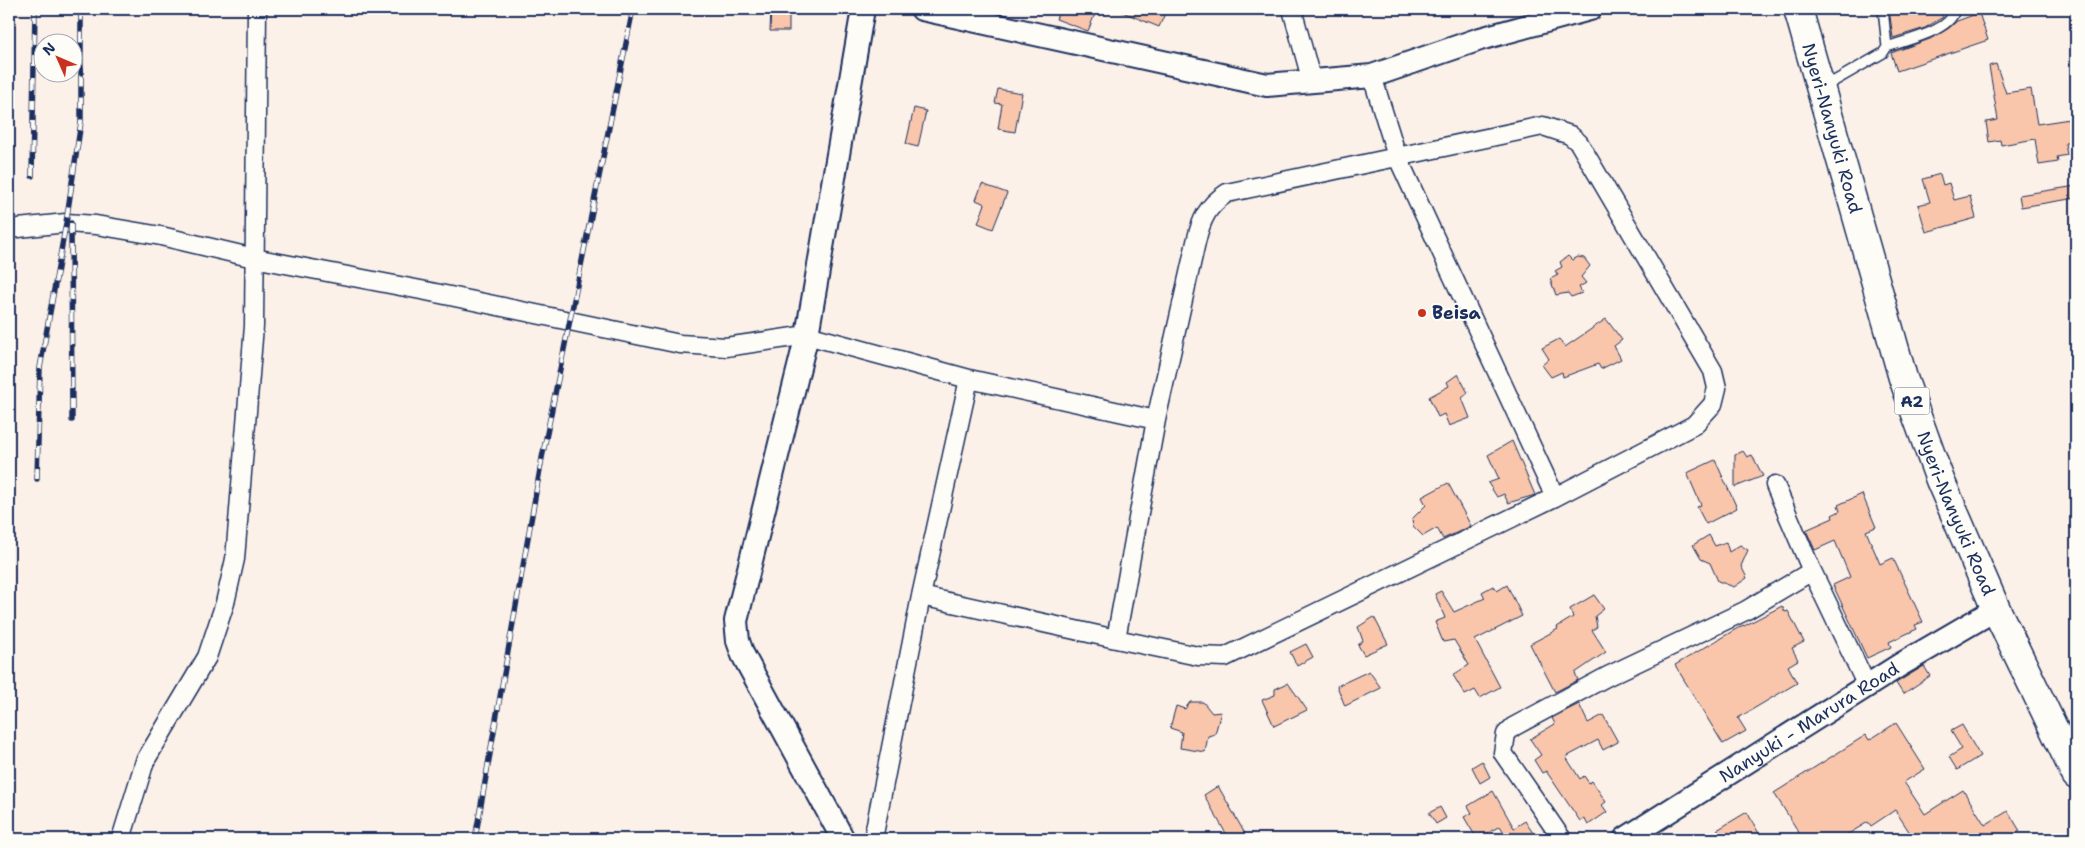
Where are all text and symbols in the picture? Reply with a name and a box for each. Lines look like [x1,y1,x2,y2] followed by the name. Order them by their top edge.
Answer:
[32,32,82,82] north arrow
[39,39,59,59] text: N
[1796,40,1868,216] street label: Nyeri-Nanyuki Road
[1432,301,1482,325] place label: Beisa
[1416,307,1428,319] marker: Beisa
[1894,388,1930,414] road number: A2
[1911,428,2001,599] street label: Nyeri-Nanyuki Road
[1715,657,1904,788] street label: Nanyuki - Marura Road

